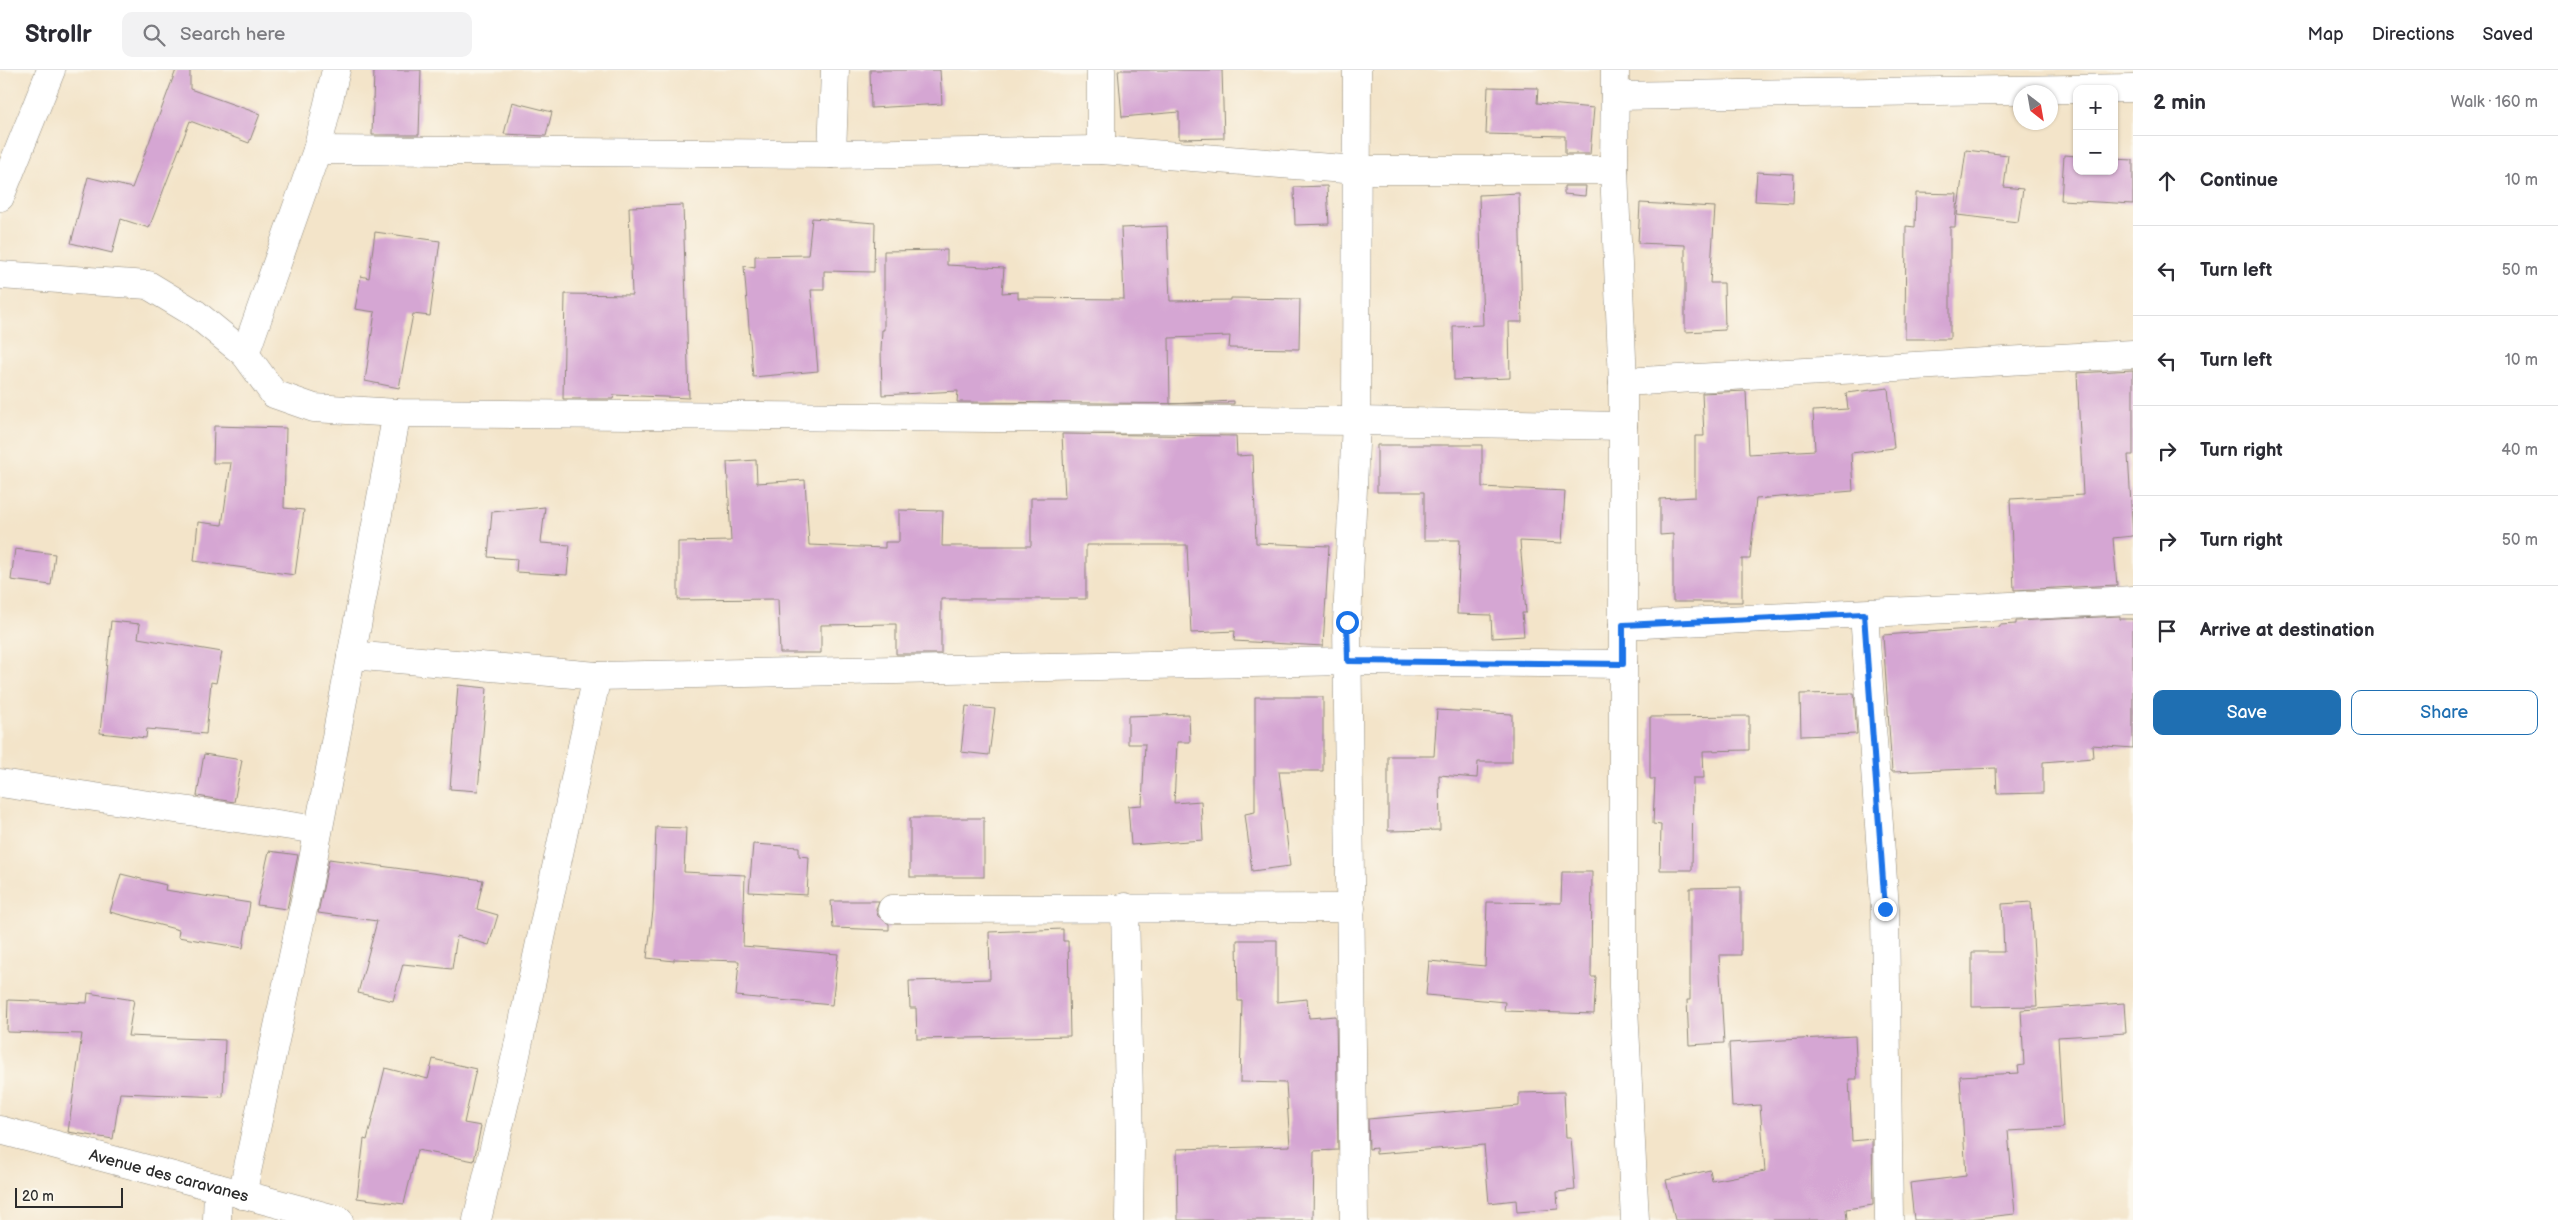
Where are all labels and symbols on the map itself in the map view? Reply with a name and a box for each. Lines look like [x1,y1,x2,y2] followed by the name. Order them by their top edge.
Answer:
[2013,85,2058,130] north arrow
[1336,611,1359,634] route start
[1874,898,1897,921] route end
[87,1146,251,1207] street label: Avenue des caravanes
[15,1185,122,1208] scale bar

